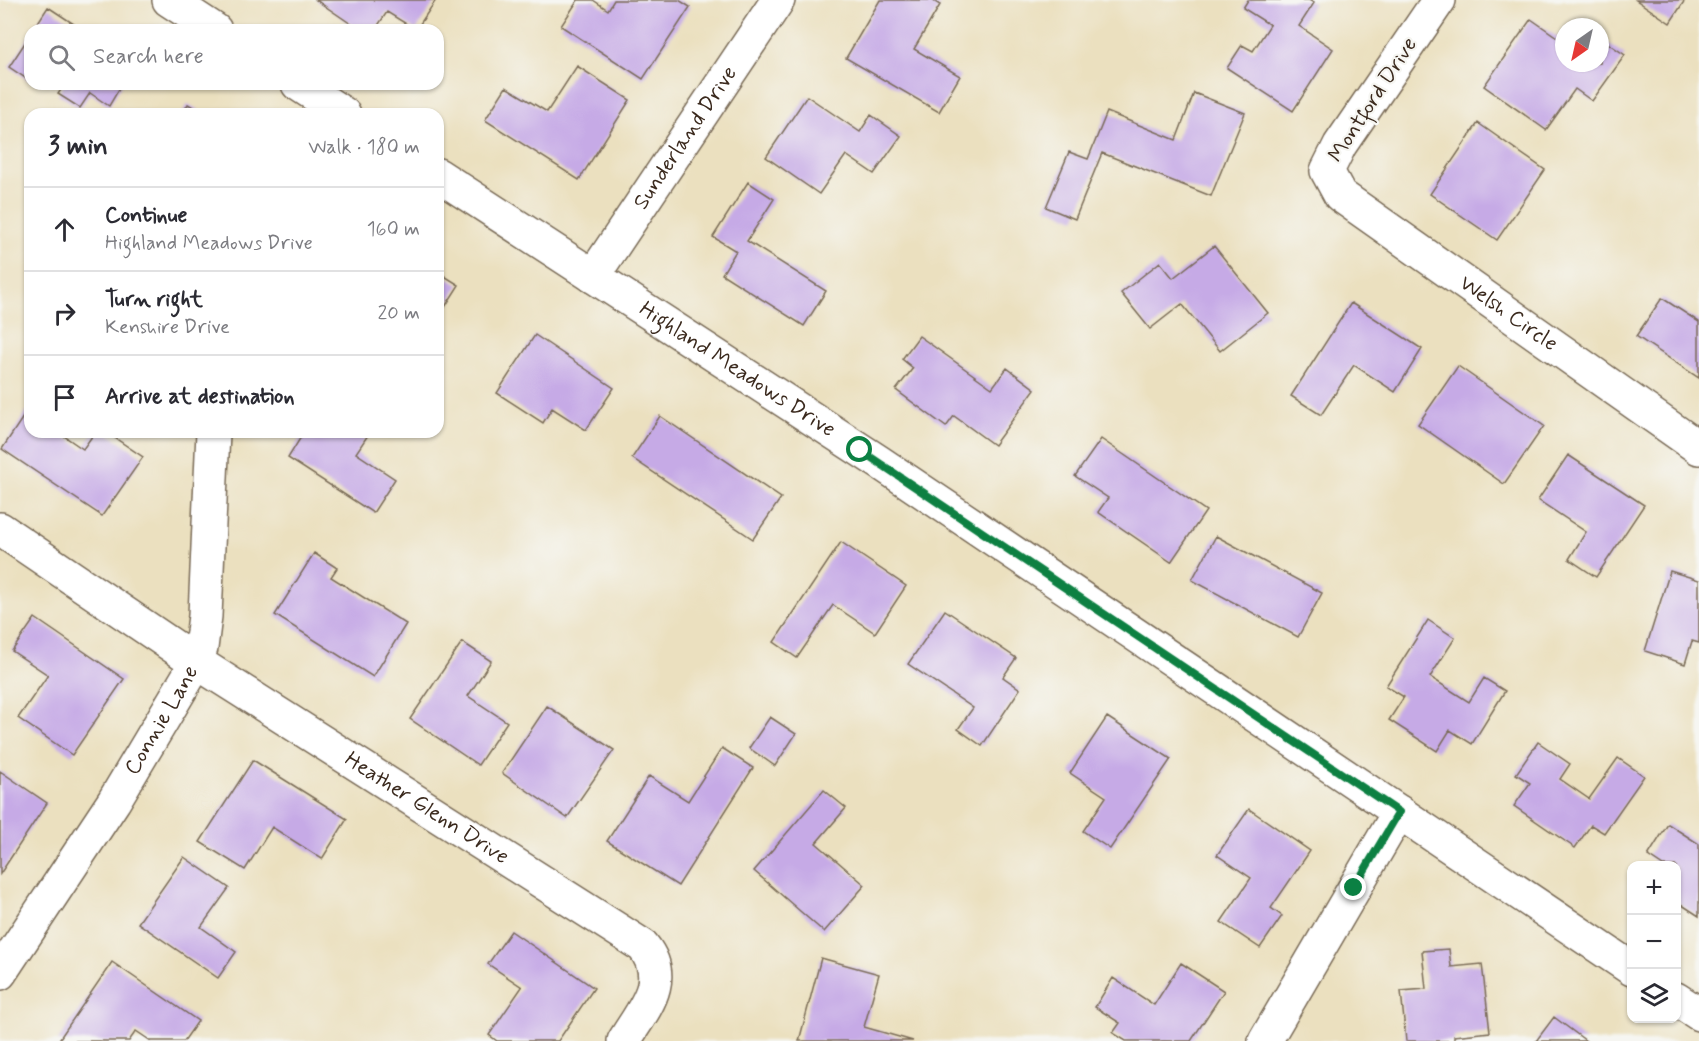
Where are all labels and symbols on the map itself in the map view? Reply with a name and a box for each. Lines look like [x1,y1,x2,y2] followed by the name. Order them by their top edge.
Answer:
[1555,18,1609,72] north arrow
[1322,32,1426,169] street label: Montford Drive
[627,61,744,215] street label: Sunderland Drive
[1454,269,1563,358] street label: Welsh Circle
[634,296,841,444] street label: Highland Meadows Drive
[846,436,872,462] route start
[119,662,205,780] street label: Connie Lane
[339,746,514,871] street label: Heather Glenn Drive
[1340,874,1366,900] route end

